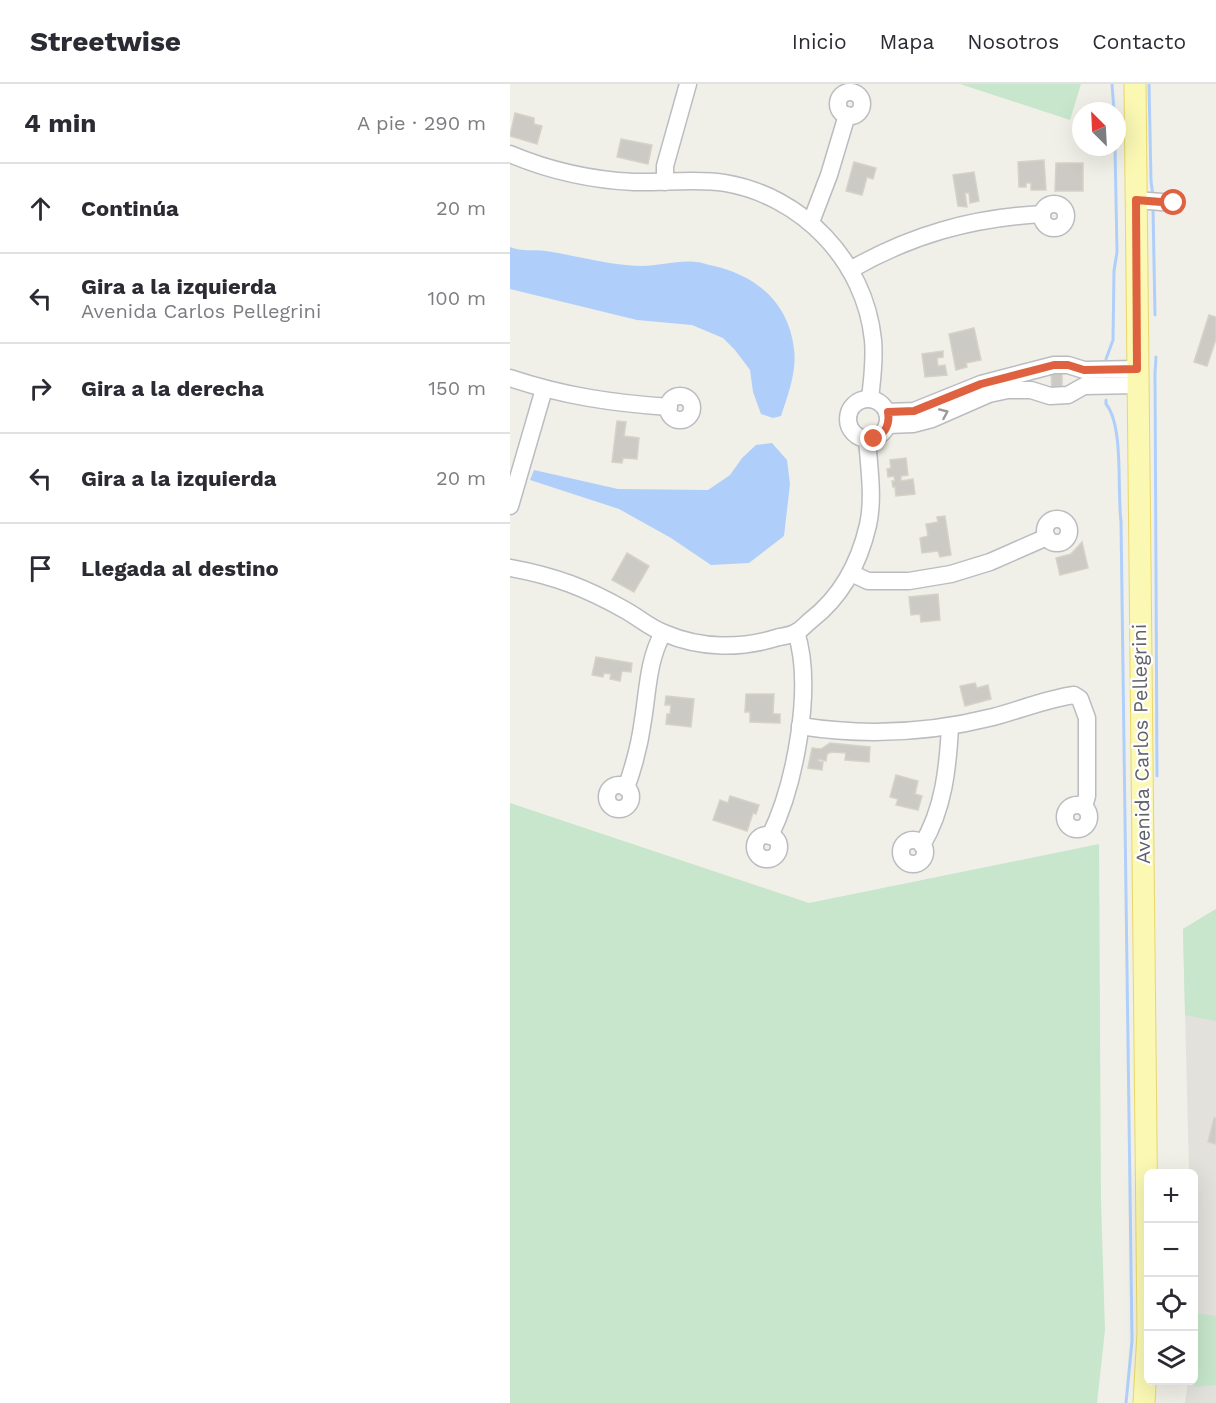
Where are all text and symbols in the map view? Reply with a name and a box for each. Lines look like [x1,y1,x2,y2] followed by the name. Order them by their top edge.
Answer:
[30,25,181,58] text: Streetwise
[792,29,847,54] text: Inicio
[880,29,934,54] text: Mapa
[967,29,1059,54] text: Nosotros
[1092,29,1186,54] text: Contacto
[1072,102,1126,156] north arrow
[24,108,96,138] text: 4 min
[357,111,486,135] text: A pie · 290 m
[1160,189,1186,215] route start
[24,192,57,225] icon: ahead
[81,196,179,221] text: Continúa
[436,196,486,220] text: 20 m
[81,274,277,299] text: Gira a la izquierda
[24,282,57,315] icon: left
[427,286,486,310] text: 100 m
[81,299,321,323] text: Avenida Carlos Pellegrini
[24,372,57,405] icon: right
[81,376,264,401] text: Gira a la derecha
[428,376,486,400] text: 150 m
[938,409,949,421] one-way arrow
[860,425,886,451] route end
[24,462,57,495] icon: left
[81,466,277,491] text: Gira a la izquierda
[436,466,486,490] text: 20 m
[24,552,57,585] icon: arrive
[81,556,279,581] text: Llegada al destino
[1127,624,1155,864] street label: Avenida Carlos Pellegrini
[1144,1169,1198,1385] map controls
[1144,1169,1198,1223] button: +
[1144,1223,1198,1277] button: −
[1144,1277,1198,1331] button: locate
[1144,1331,1198,1385] button: layers

